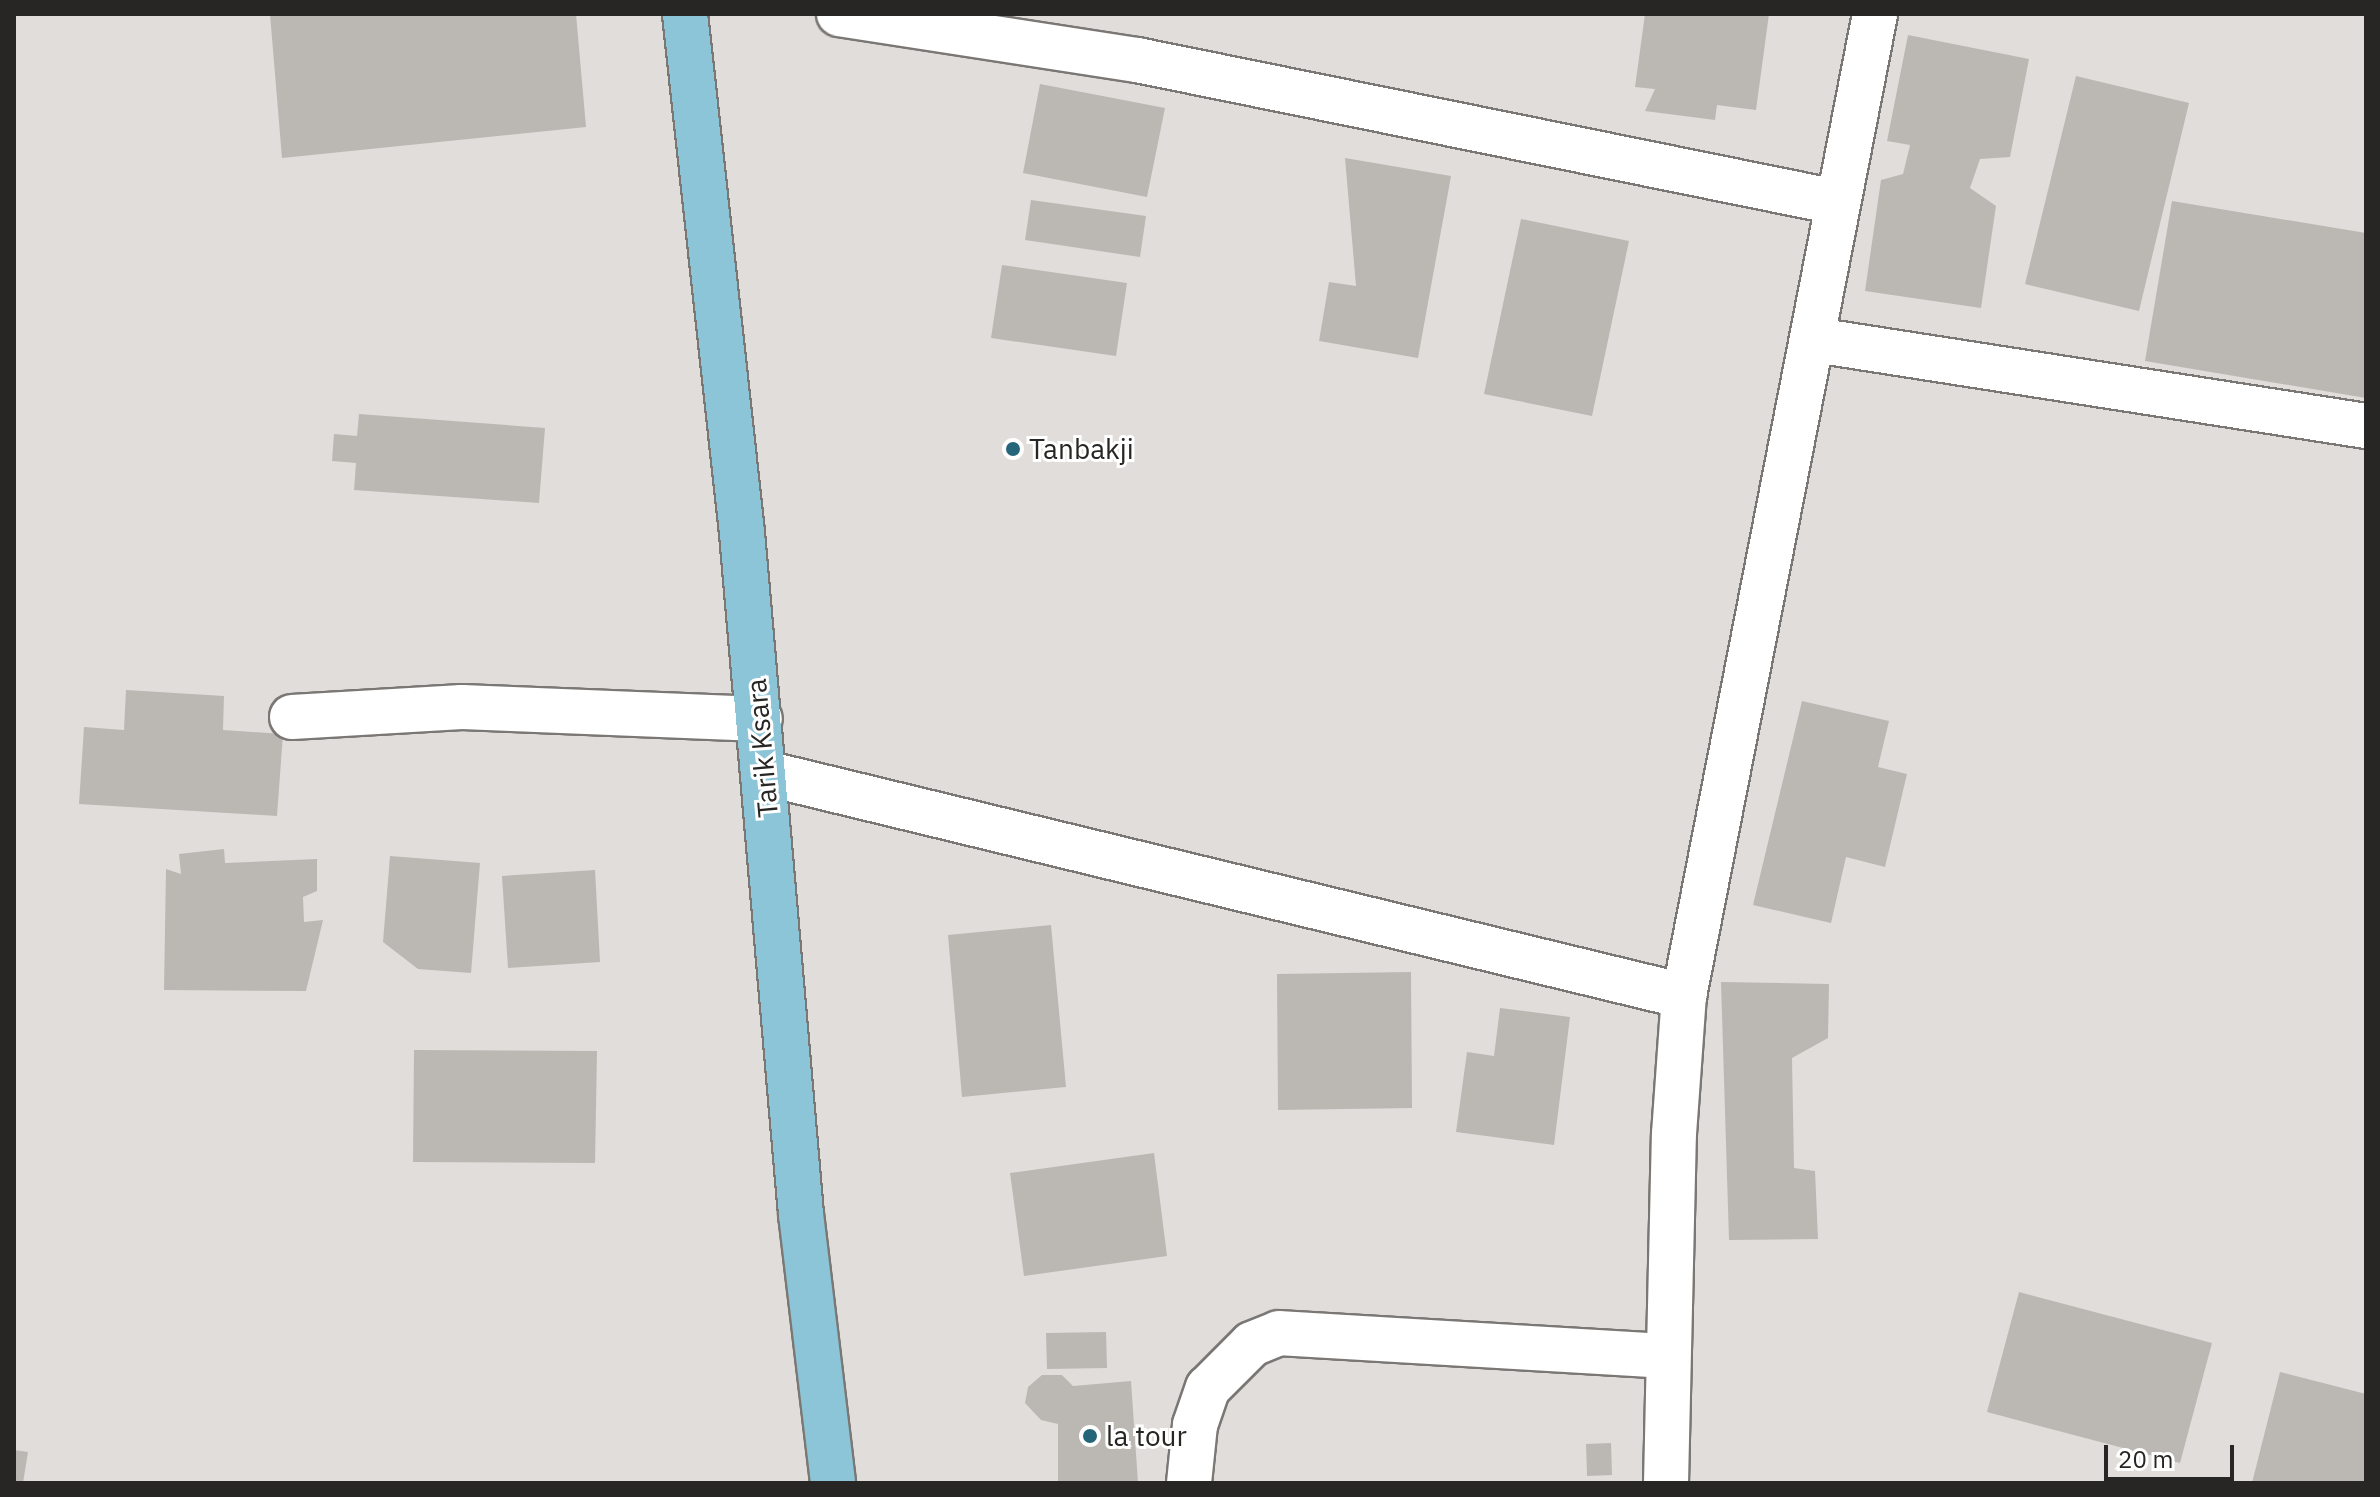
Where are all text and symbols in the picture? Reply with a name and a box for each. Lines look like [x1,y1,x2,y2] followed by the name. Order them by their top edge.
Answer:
[1029,432,1134,466] place label: Tanbakji
[1004,440,1022,458] marker: Tanbakji
[739,677,785,819] street label: Tarik Ksara
[1106,1419,1187,1453] place label: la tour
[1081,1427,1099,1445] marker: la tour
[2108,1429,2238,1479] scale bar
[2118,1443,2173,1475] text: 20 m

